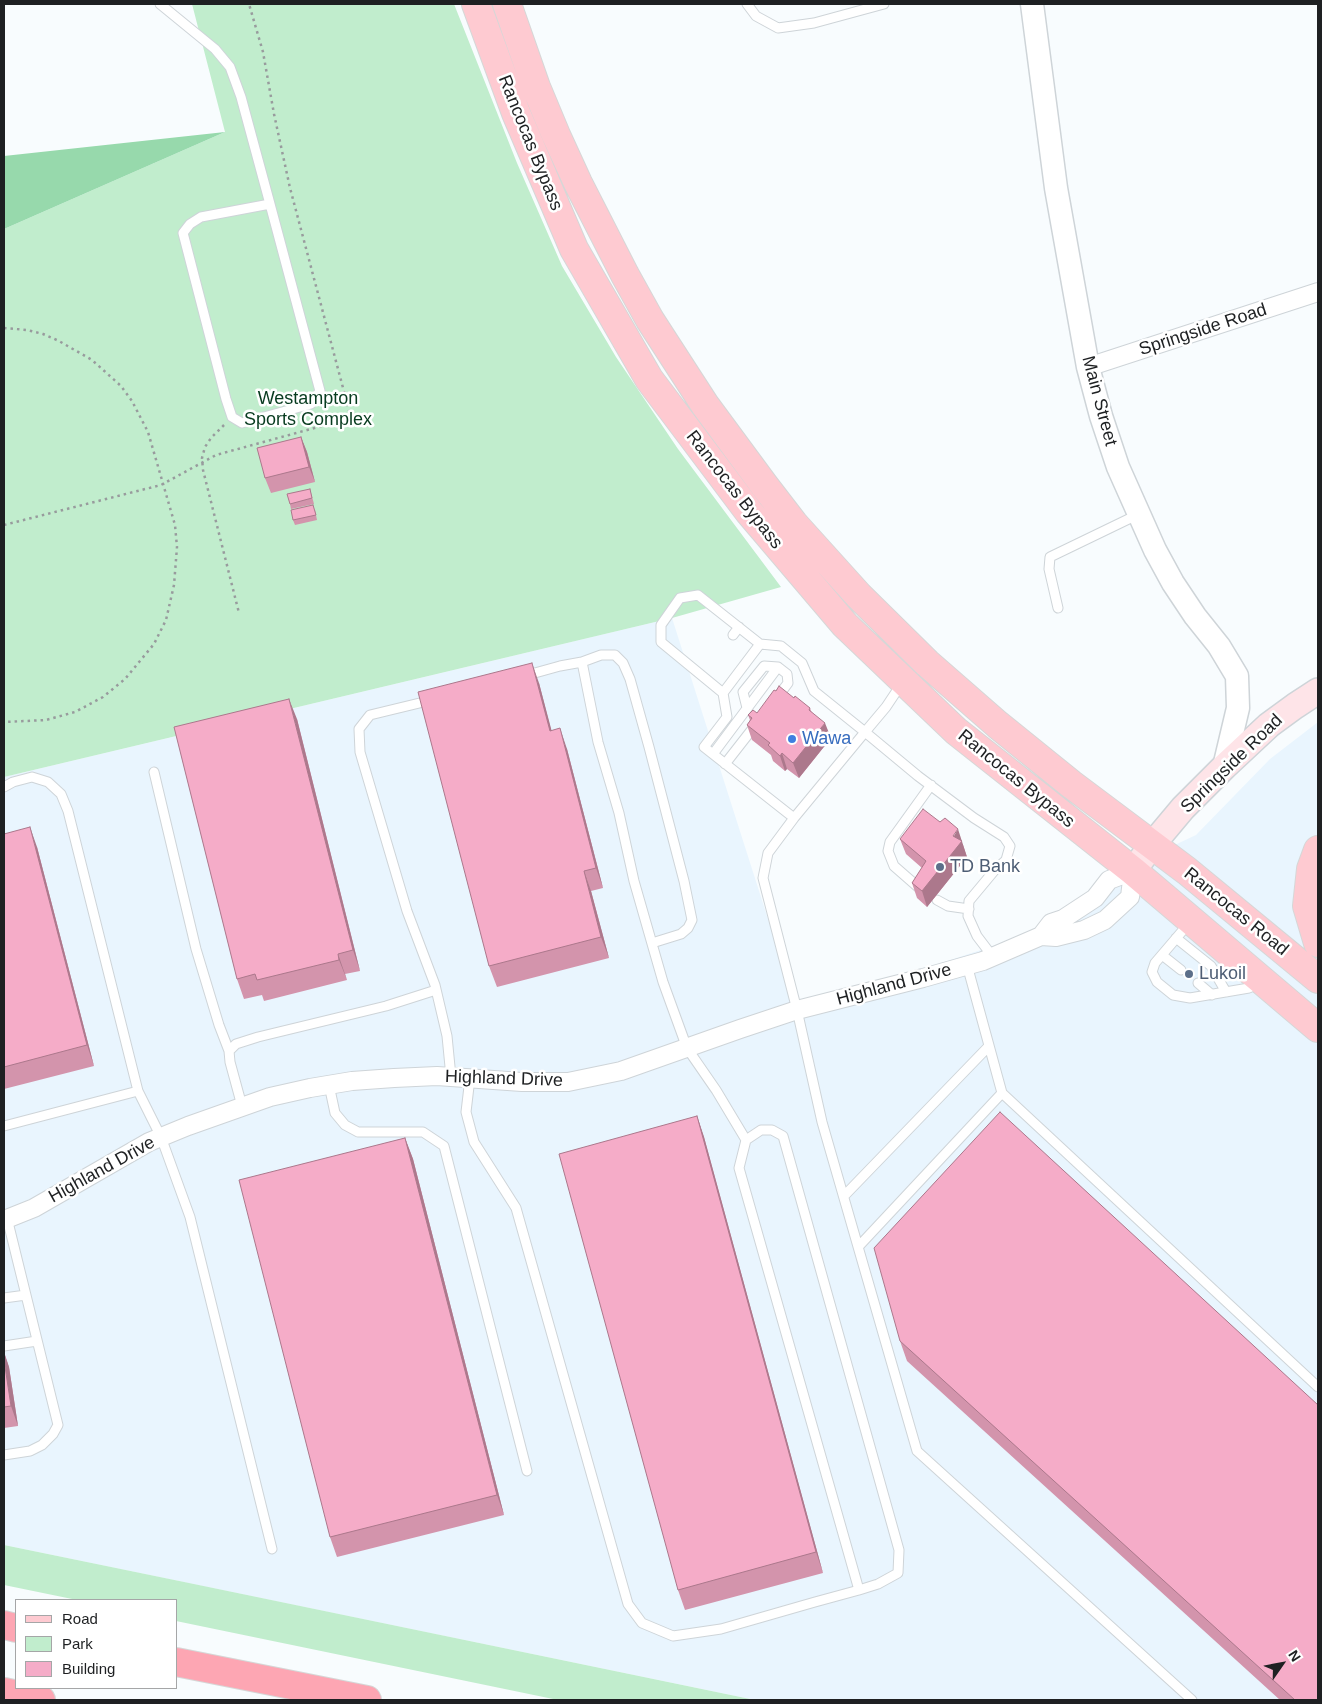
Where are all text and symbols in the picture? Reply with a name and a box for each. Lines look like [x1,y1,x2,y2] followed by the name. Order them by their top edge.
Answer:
[493,72,567,214] street label: Rancocas Bypass
[1136,299,1270,361] street label: Springside Road
[1077,354,1121,448] street label: Main Street
[244,388,372,430] park label: Westampton Sports Complex
[681,427,787,553] street label: Rancocas Bypass
[1177,710,1287,818] street label: Springside Road
[953,725,1079,833] street label: Rancocas Bypass
[802,728,851,750] place label: Wawa
[786,733,798,745] marker: Wawa
[950,856,1020,878] place label: TD Bank
[934,861,946,873] marker: TD Bank
[1179,863,1293,961] street label: Rancocas Road
[834,959,954,1011] street label: Highland Drive
[1199,963,1246,985] place label: Lukoil
[1183,968,1195,980] marker: Lukoil
[445,1066,563,1092] street label: Highland Drive
[45,1132,159,1208] street label: Highland Drive
[15,1599,178,1689] legend
[62,1610,98,1627] text: Road
[62,1635,93,1652] text: Park
[1257,1639,1307,1689] north arrow
[1285,1647,1304,1664] text: N
[62,1660,115,1677] text: Building

